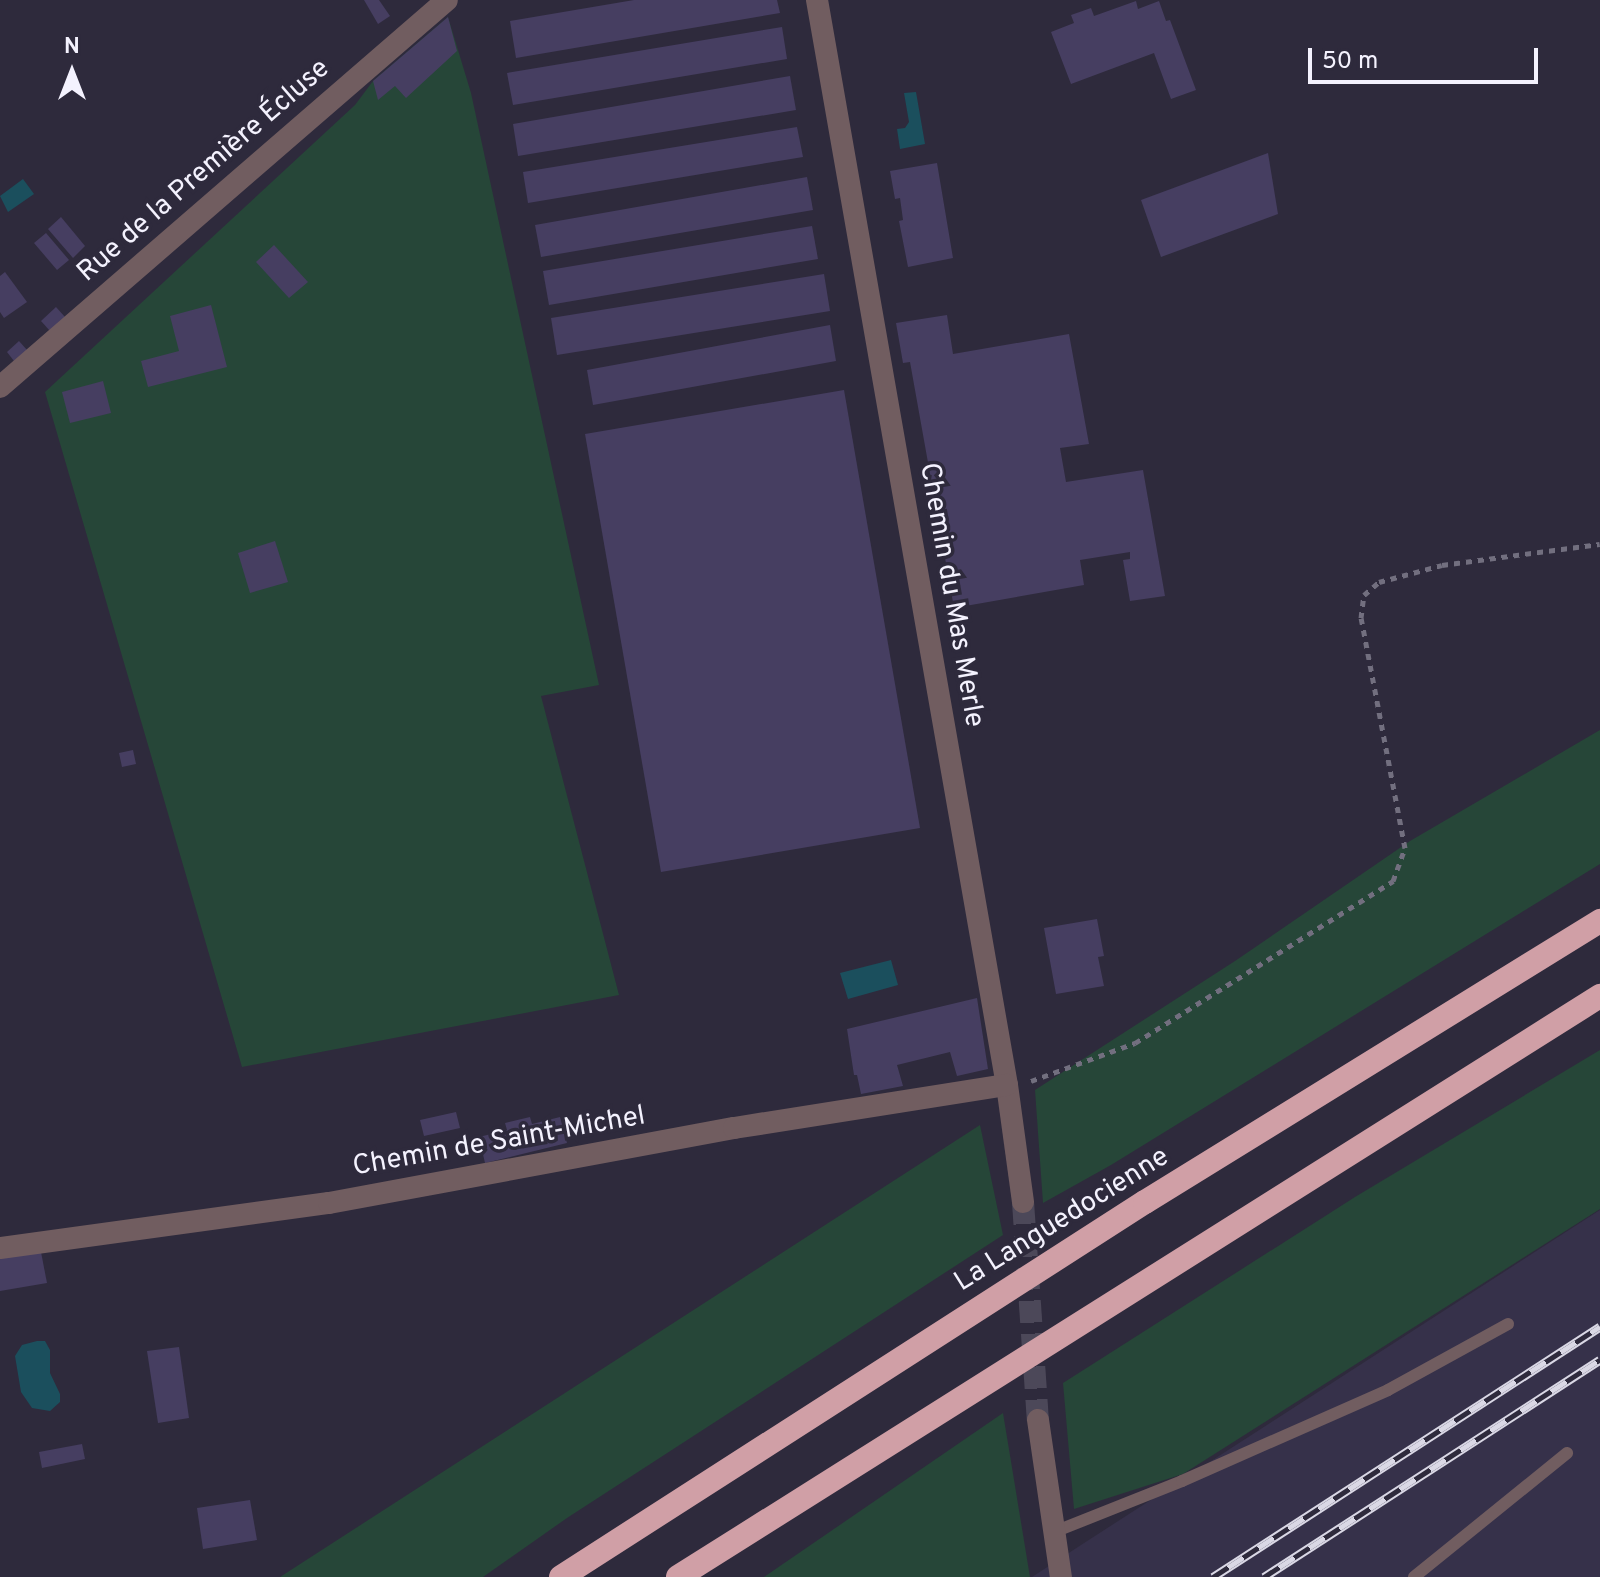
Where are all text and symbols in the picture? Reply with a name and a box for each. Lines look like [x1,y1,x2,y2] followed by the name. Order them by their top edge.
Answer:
[32,32,112,112] north arrow
[1312,32,1542,82] scale bar
[64,34,80,61] text: N
[1322,47,1378,77] text: 50 m
[71,52,337,290] street label: Rue de la Première Écluse
[911,460,991,730] street label: Chemin du Mas Merle
[350,1100,648,1184] street label: Chemin de Saint-Michel
[949,1140,1175,1300] street label: La Languedocienne

